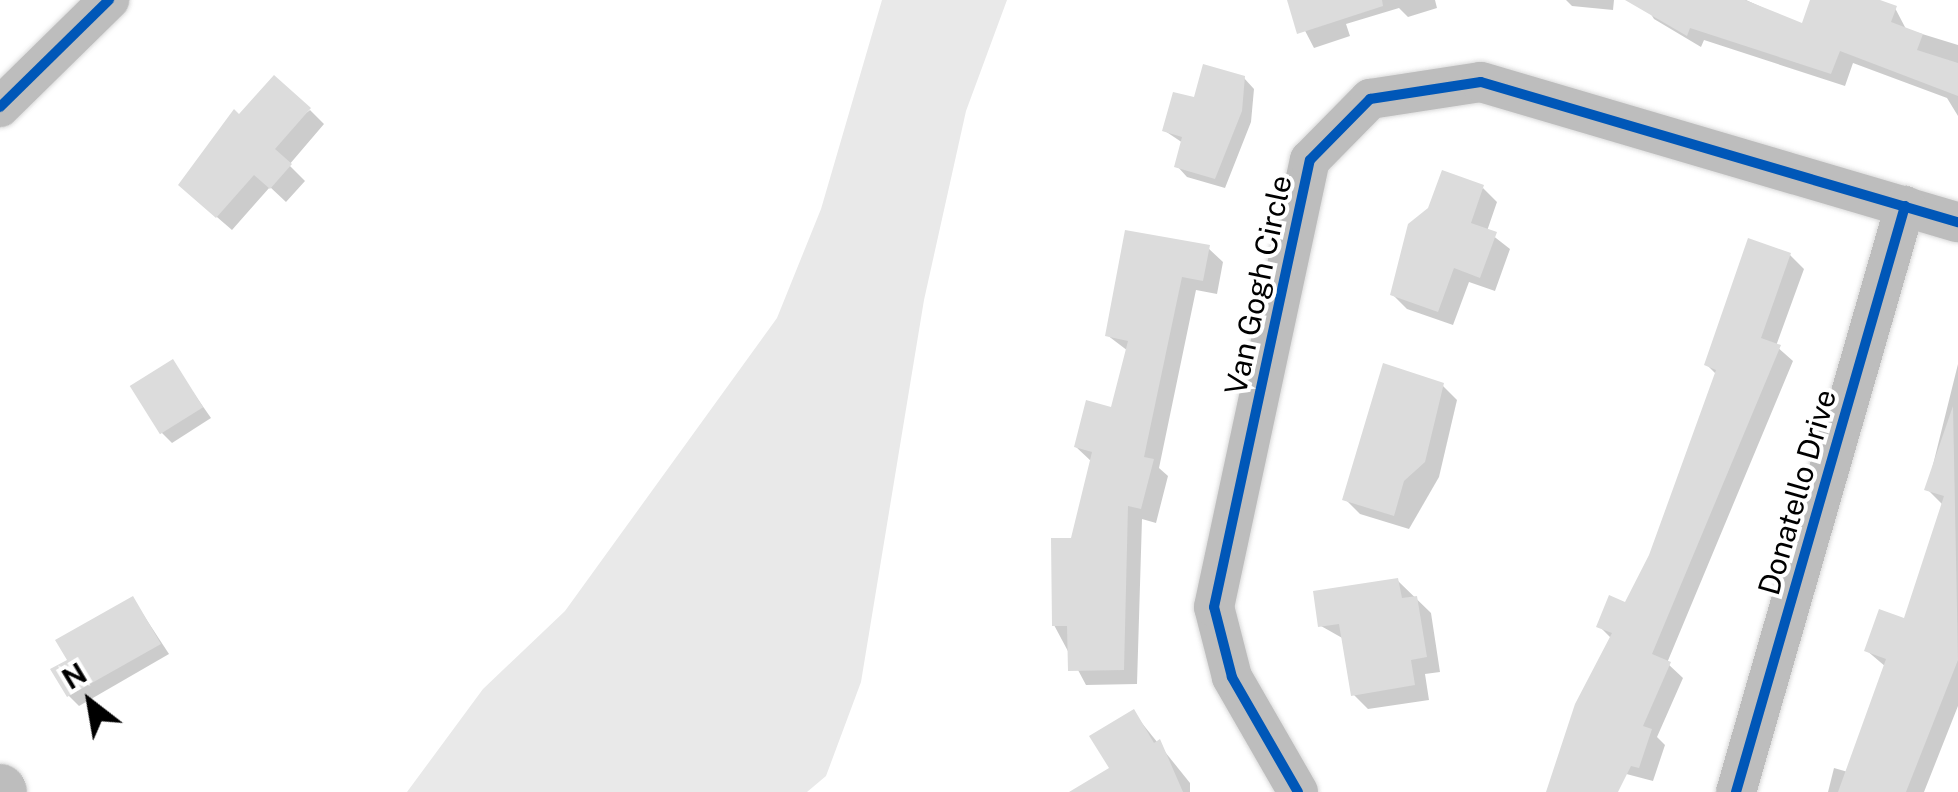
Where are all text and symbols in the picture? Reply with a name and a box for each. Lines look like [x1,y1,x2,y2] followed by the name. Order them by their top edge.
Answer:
[1217,172,1299,398] street label: Van Gogh Circle
[1750,385,1844,599] street label: Donatello Drive
[40,652,140,752] north arrow
[56,656,92,696] text: N

